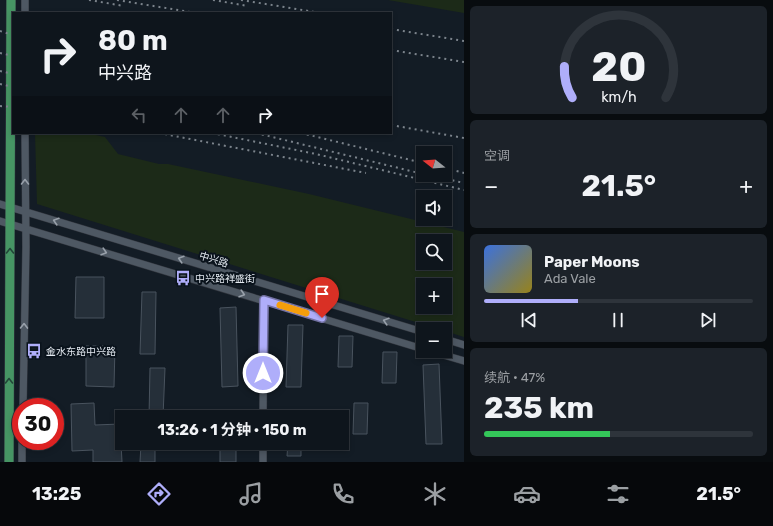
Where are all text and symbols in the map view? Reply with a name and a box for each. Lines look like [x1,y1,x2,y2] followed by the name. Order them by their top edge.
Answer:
[98,24,168,57] text: 80 m
[32,28,84,80] icon: right
[591,42,646,91] text: 20
[98,62,152,84] text: 中兴路
[601,89,636,106] text: km/h
[128,104,150,126] icon: left
[170,104,192,126] icon: ahead
[212,104,234,126] icon: ahead
[254,104,276,126] icon: right
[416,146,452,182] north arrow
[416,146,452,358] map controls
[484,148,510,163] text: 空调
[581,168,656,204] text: 21.5°
[484,173,498,200] text: −
[739,173,753,200] text: +
[21,179,29,185] one-way arrow
[416,190,452,226] button: sound
[53,217,60,226] one-way arrow
[416,234,452,270] button: search
[101,247,108,256] one-way arrow
[6,248,14,254] one-way arrow
[198,250,230,270] street label: 中兴路
[544,253,640,271] text: Paper Moons
[178,255,185,264] one-way arrow
[174,269,192,287] bus stop icon: 中兴路祥盛街
[544,271,596,286] text: Ada Vale
[195,273,255,285] place label: 中兴路祥盛街
[305,277,339,318] pin
[416,278,452,314] button: +
[311,283,333,305] icon: arrive
[239,289,246,298] one-way arrow
[518,309,540,331] icon: previous
[607,309,629,331] icon: pause
[697,309,719,331] icon: next
[382,317,389,326] one-way arrow
[416,322,452,358] button: −
[20,323,28,329] one-way arrow
[25,342,43,360] bus stop icon: 金水东路中兴路
[46,346,116,358] place label: 金水东路中兴路
[242,352,284,394] position arrow
[484,370,545,385] text: 续航 · 47%
[5,378,13,384] one-way arrow
[484,390,594,426] text: 235 km
[12,398,64,450] speed limit sign: 30
[158,421,306,439] text: 13:26 · 1 分钟 · 150 m
[145,480,173,508] icon: directions
[237,480,265,508] icon: music
[329,480,357,508] icon: phone
[421,480,449,508] icon: climate
[513,480,541,508] icon: car
[604,480,632,508] icon: filters
[32,483,81,505] text: 13:25
[696,483,741,505] text: 21.5°

